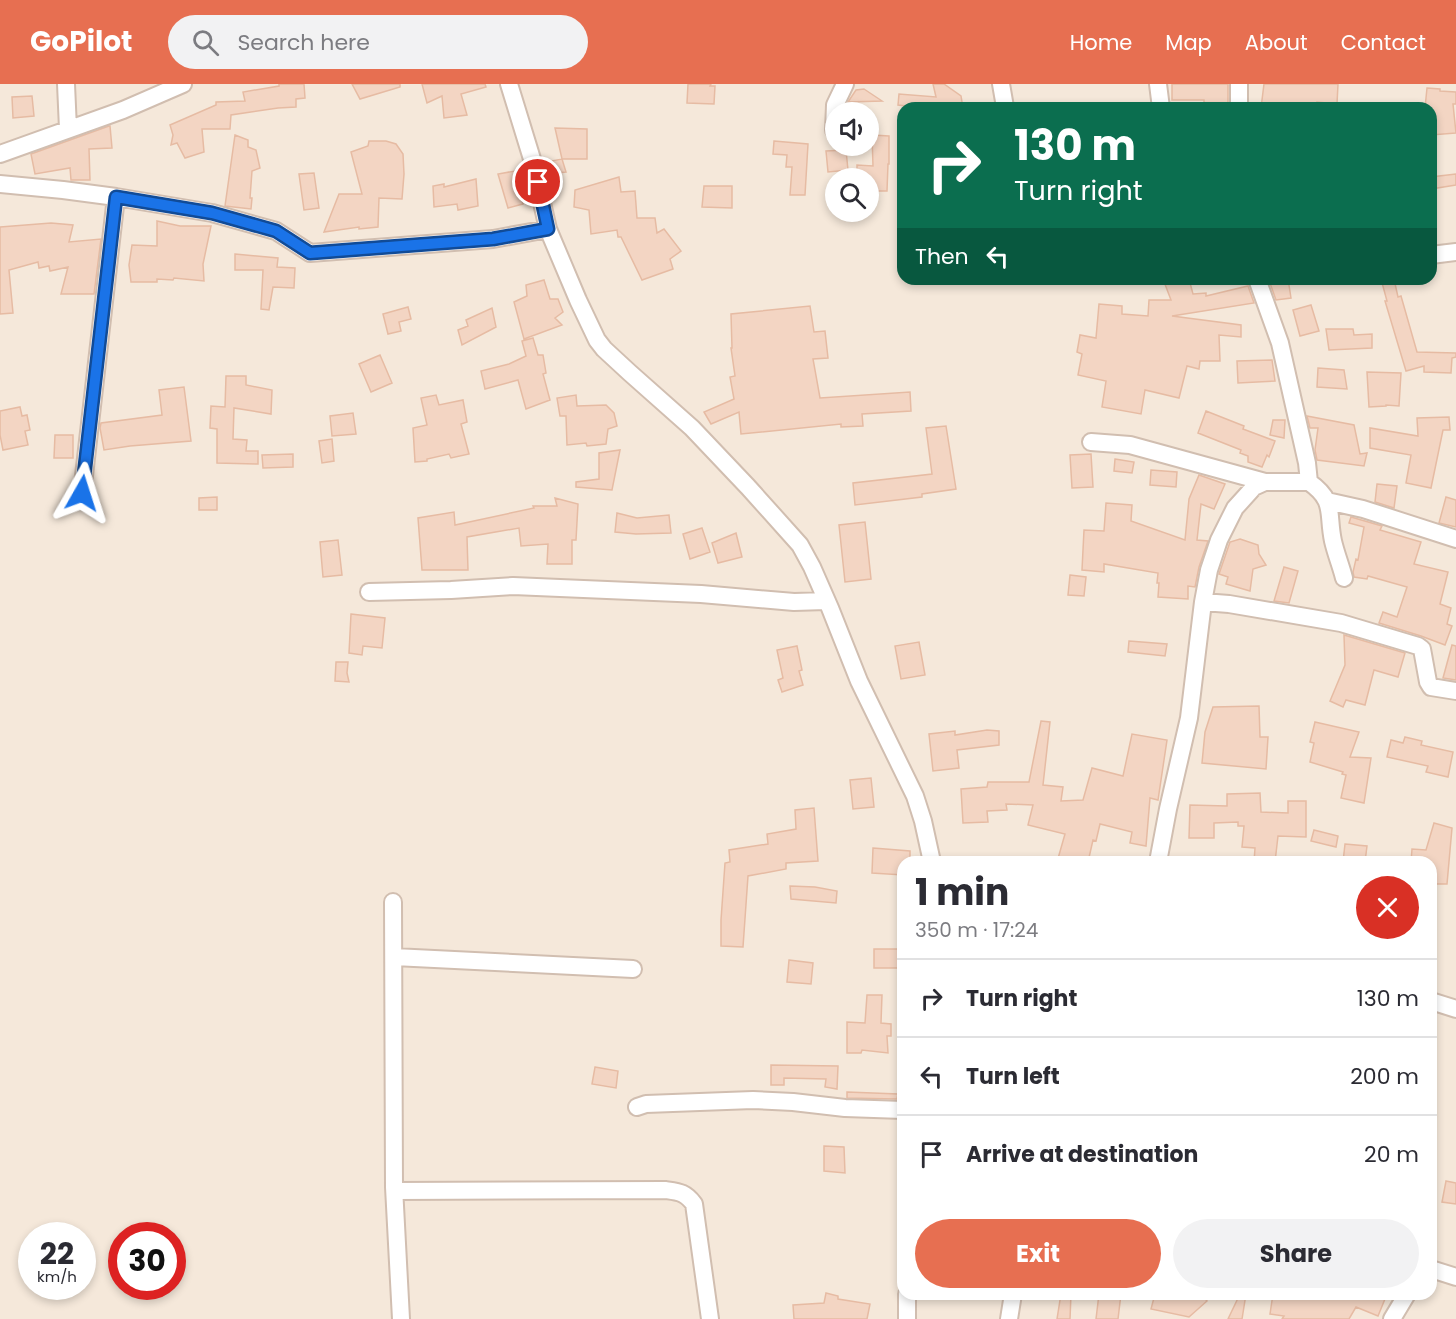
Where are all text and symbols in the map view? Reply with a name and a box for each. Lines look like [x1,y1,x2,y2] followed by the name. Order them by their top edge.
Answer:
[168,15,588,69] search box
[30,22,132,61] text: GoPilot
[189,26,222,59] icon: search
[237,27,370,58] text: Search here
[1070,28,1132,57] text: Home
[1165,28,1212,57] text: Map
[1245,28,1308,57] text: About
[1341,28,1426,57] text: Contact
[825,102,879,222] map controls
[825,102,879,156] button: sound
[1014,116,1136,175] text: 130 m
[915,126,993,204] icon: right
[512,156,563,207] pin
[521,165,554,198] icon: arrive
[825,168,879,222] button: search
[1014,172,1143,209] text: Turn right
[981,240,1014,273] icon: left
[915,241,969,272] text: Then
[50,461,114,525] position arrow
[915,867,1009,918] text: 1 min
[1356,876,1419,939] button: close
[915,916,1038,944] text: 350 m · 17:24
[915,982,948,1015] icon: right
[966,983,1077,1014] text: Turn right
[1357,983,1419,1014] text: 130 m
[915,1060,948,1093] icon: left
[966,1061,1060,1092] text: Turn left
[1350,1061,1419,1092] text: 200 m
[915,1138,948,1171] icon: arrive
[966,1139,1198,1170] text: Arrive at destination
[1364,1139,1419,1170] text: 20 m
[915,1219,1161,1288] button: Exit
[1173,1219,1419,1288] button: Share
[108,1222,186,1300] speed limit sign: 30
[40,1232,74,1275] text: 22
[37,1266,77,1287] text: km/h

